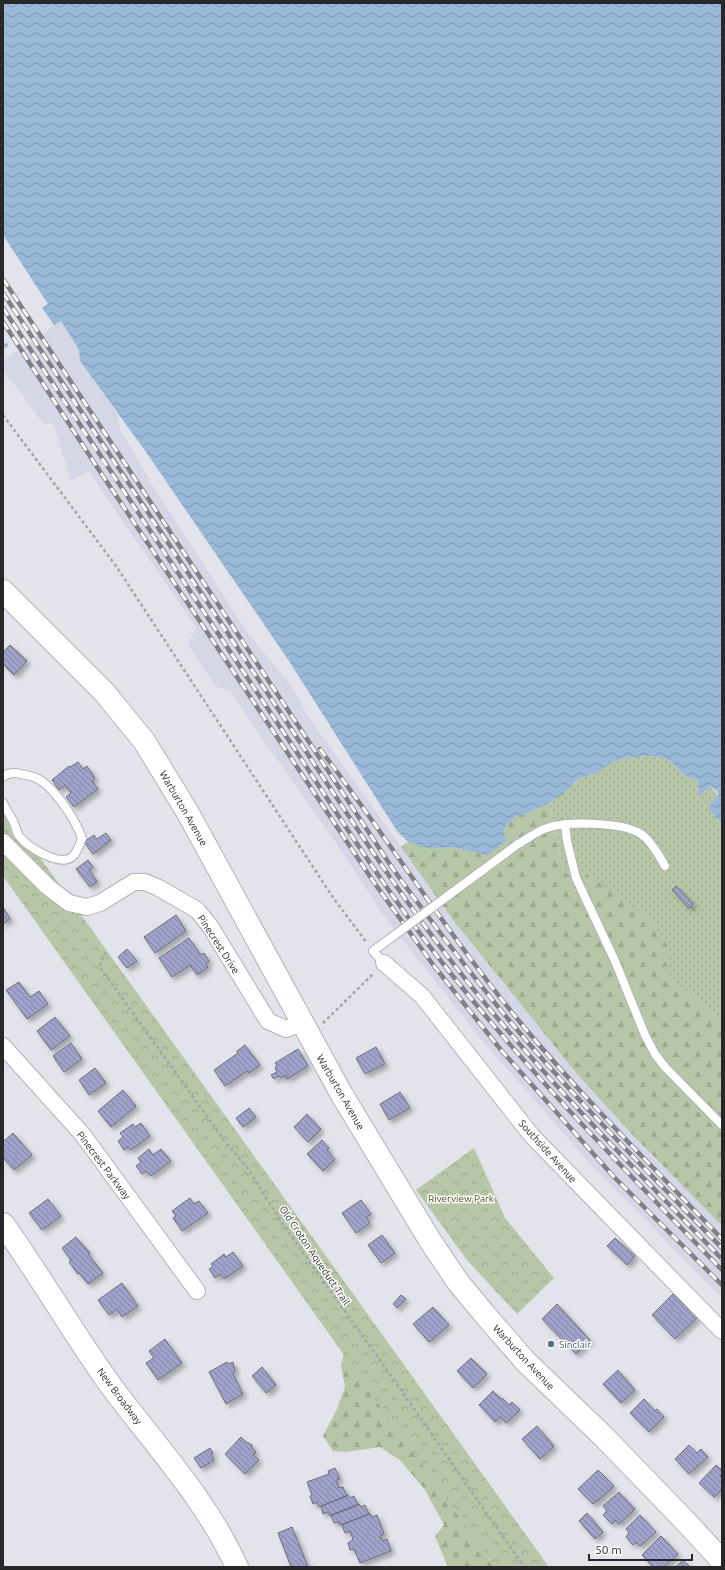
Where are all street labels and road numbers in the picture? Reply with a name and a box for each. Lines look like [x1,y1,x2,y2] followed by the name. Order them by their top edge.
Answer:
[158,769,210,848] street label: Warburton Avenue
[196,913,242,976] street label: Pinecrest Drive
[315,1053,367,1132] street label: Warburton Avenue
[517,1118,579,1185] street label: Southside Avenue
[75,1129,133,1201] street label: Pinecrest Parkway
[277,1204,352,1307] street label: Old Croton Aqueduct Trail
[491,1323,557,1392] street label: Warburton Avenue
[95,1366,144,1427] street label: New Broadway

